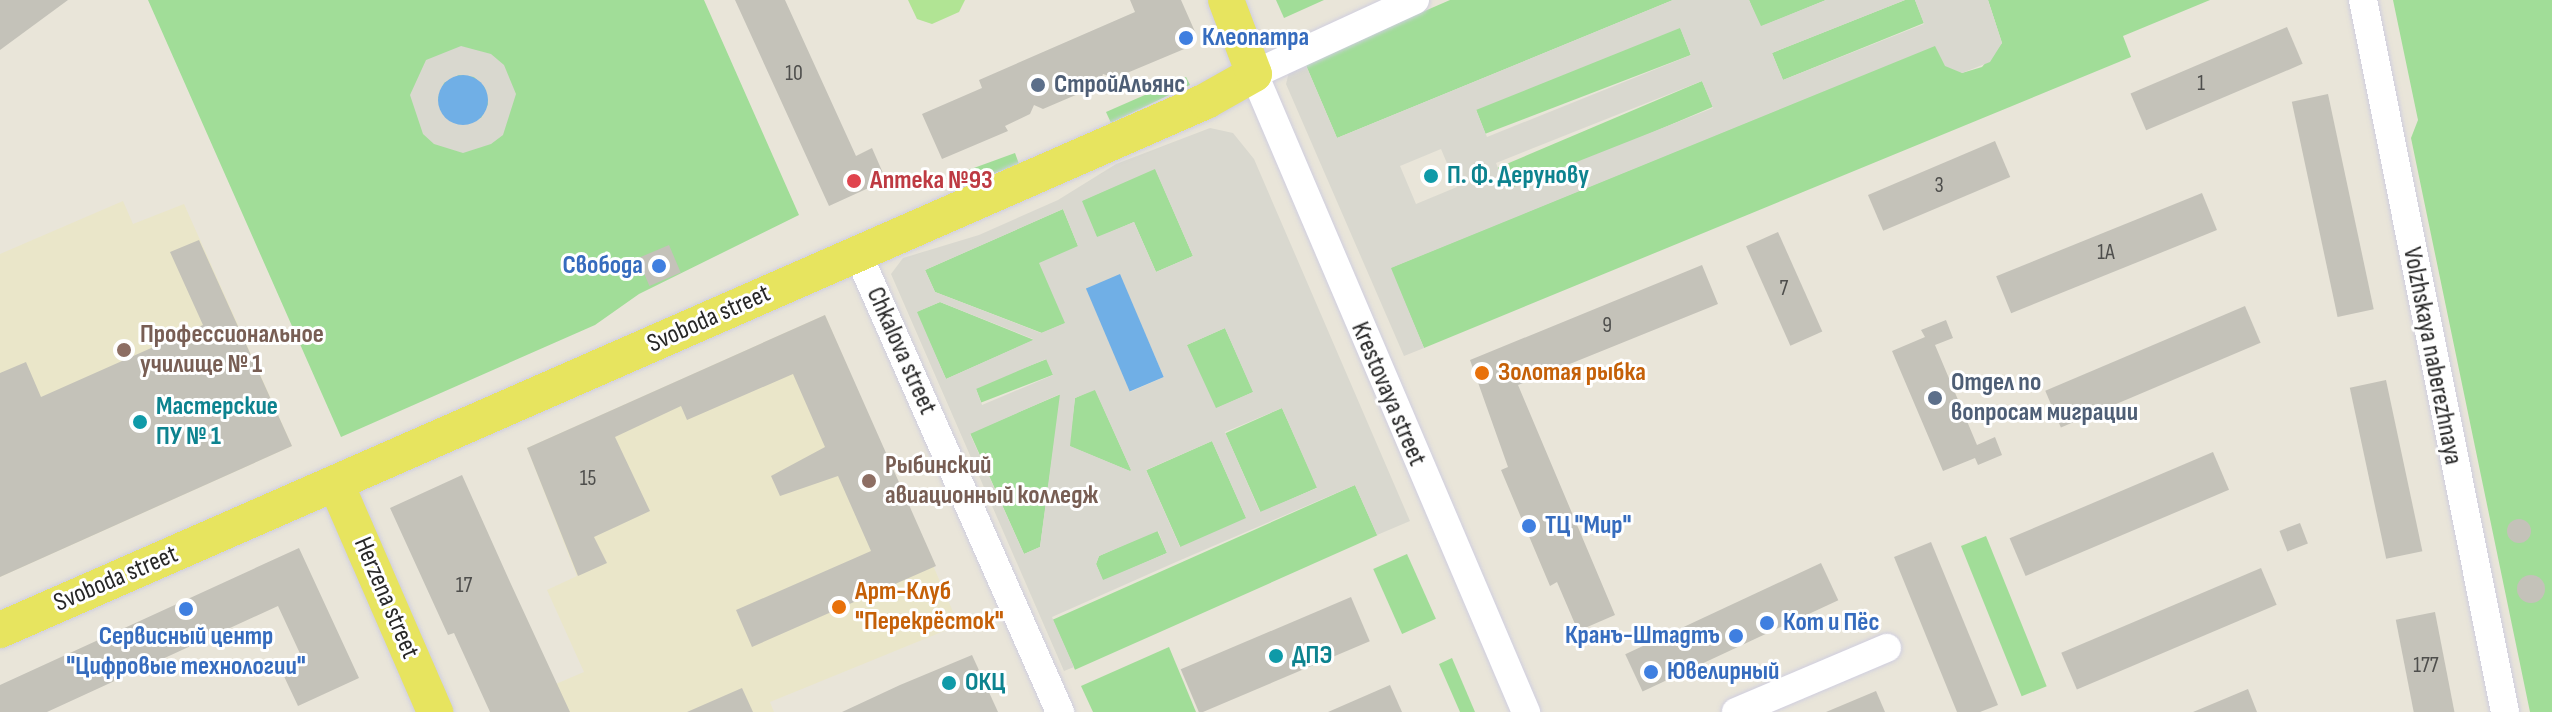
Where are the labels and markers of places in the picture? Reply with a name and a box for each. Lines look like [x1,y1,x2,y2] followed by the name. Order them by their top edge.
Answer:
[1202,22,1309,54] place label: Клеопатра
[1177,29,1195,47] marker: Клеопатра
[1054,69,1185,101] place label: СтройАльянс
[1029,76,1047,94] marker: СтройАльянс
[1447,160,1589,192] place label: П. Ф. Дерунову
[870,165,993,197] place label: Аптека №93
[1422,167,1440,185] marker: П. Ф. Дерунову
[845,172,863,190] marker: Аптека №93
[562,250,643,282] place label: Свобода
[650,257,668,275] marker: Свобода
[140,319,324,380] place label: Профессиональное училище № 1
[115,341,133,359] marker: Профессиональное училище № 1
[1498,357,1646,389] place label: Золотая рыбка
[1473,364,1491,382] marker: Золотая рыбка
[1951,367,2138,428] place label: Отдел по вопросам миграции
[1926,389,1944,407] marker: Отдел по вопросам миграции
[156,391,278,452] place label: Мастерские ПУ № 1
[131,413,149,431] marker: Мастерские ПУ № 1
[885,450,1098,512] place label: Рыбинский авиационный колледж
[860,472,878,490] marker: Рыбинский авиационный колледж
[1545,510,1631,542] place label: ТЦ "Мир"
[1520,517,1538,535] marker: ТЦ "Мир"
[855,576,1004,638] place label: Арт-Клуб "Перекрёсток"
[830,598,848,616] marker: Арт-Клуб "Перекрёсток"
[177,600,195,618] marker: Сервисный центр "Цифровые технологии"
[1783,607,1879,639] place label: Кот и Пёс
[1758,614,1776,632] marker: Кот и Пёс
[1565,620,1720,652] place label: Кранъ-Штадтъ
[66,621,306,682] place label: Сервисный центр "Цифровые технологии"
[1727,627,1745,645] marker: Кранъ-Штадтъ
[1292,640,1332,672] place label: ДПЭ
[1267,647,1285,665] marker: ДПЭ
[1667,656,1779,688] place label: Ювелирный
[1642,663,1660,681] marker: Ювелирный
[965,667,1005,699] place label: ОКЦ
[940,674,958,692] marker: ОКЦ

